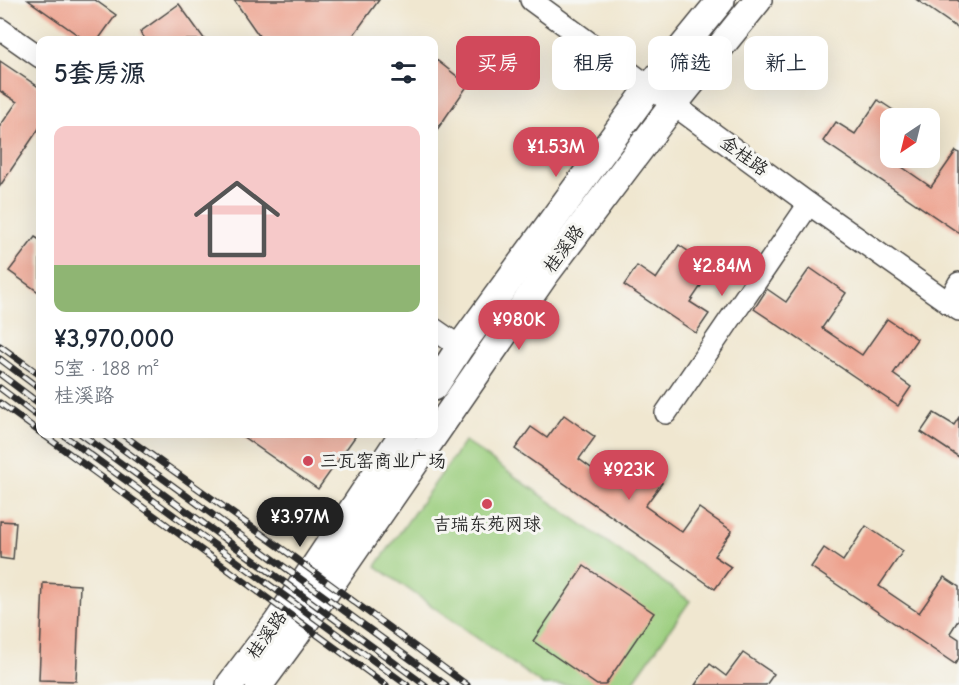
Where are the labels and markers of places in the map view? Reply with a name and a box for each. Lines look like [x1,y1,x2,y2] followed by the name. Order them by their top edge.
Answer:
[507,127,605,178] pin: ¥1.53M
[673,246,771,297] pin: ¥2.84M
[477,300,561,351] pin: ¥980K
[587,450,671,501] pin: ¥923K
[320,451,446,472] place label: 三瓦窑商业广场
[301,454,315,468] marker: 三瓦窑商业广场
[251,497,349,548] pin: ¥3.97M
[480,497,494,511] marker: 吉瑞东苑网球
[433,514,541,535] place label: 吉瑞东苑网球

